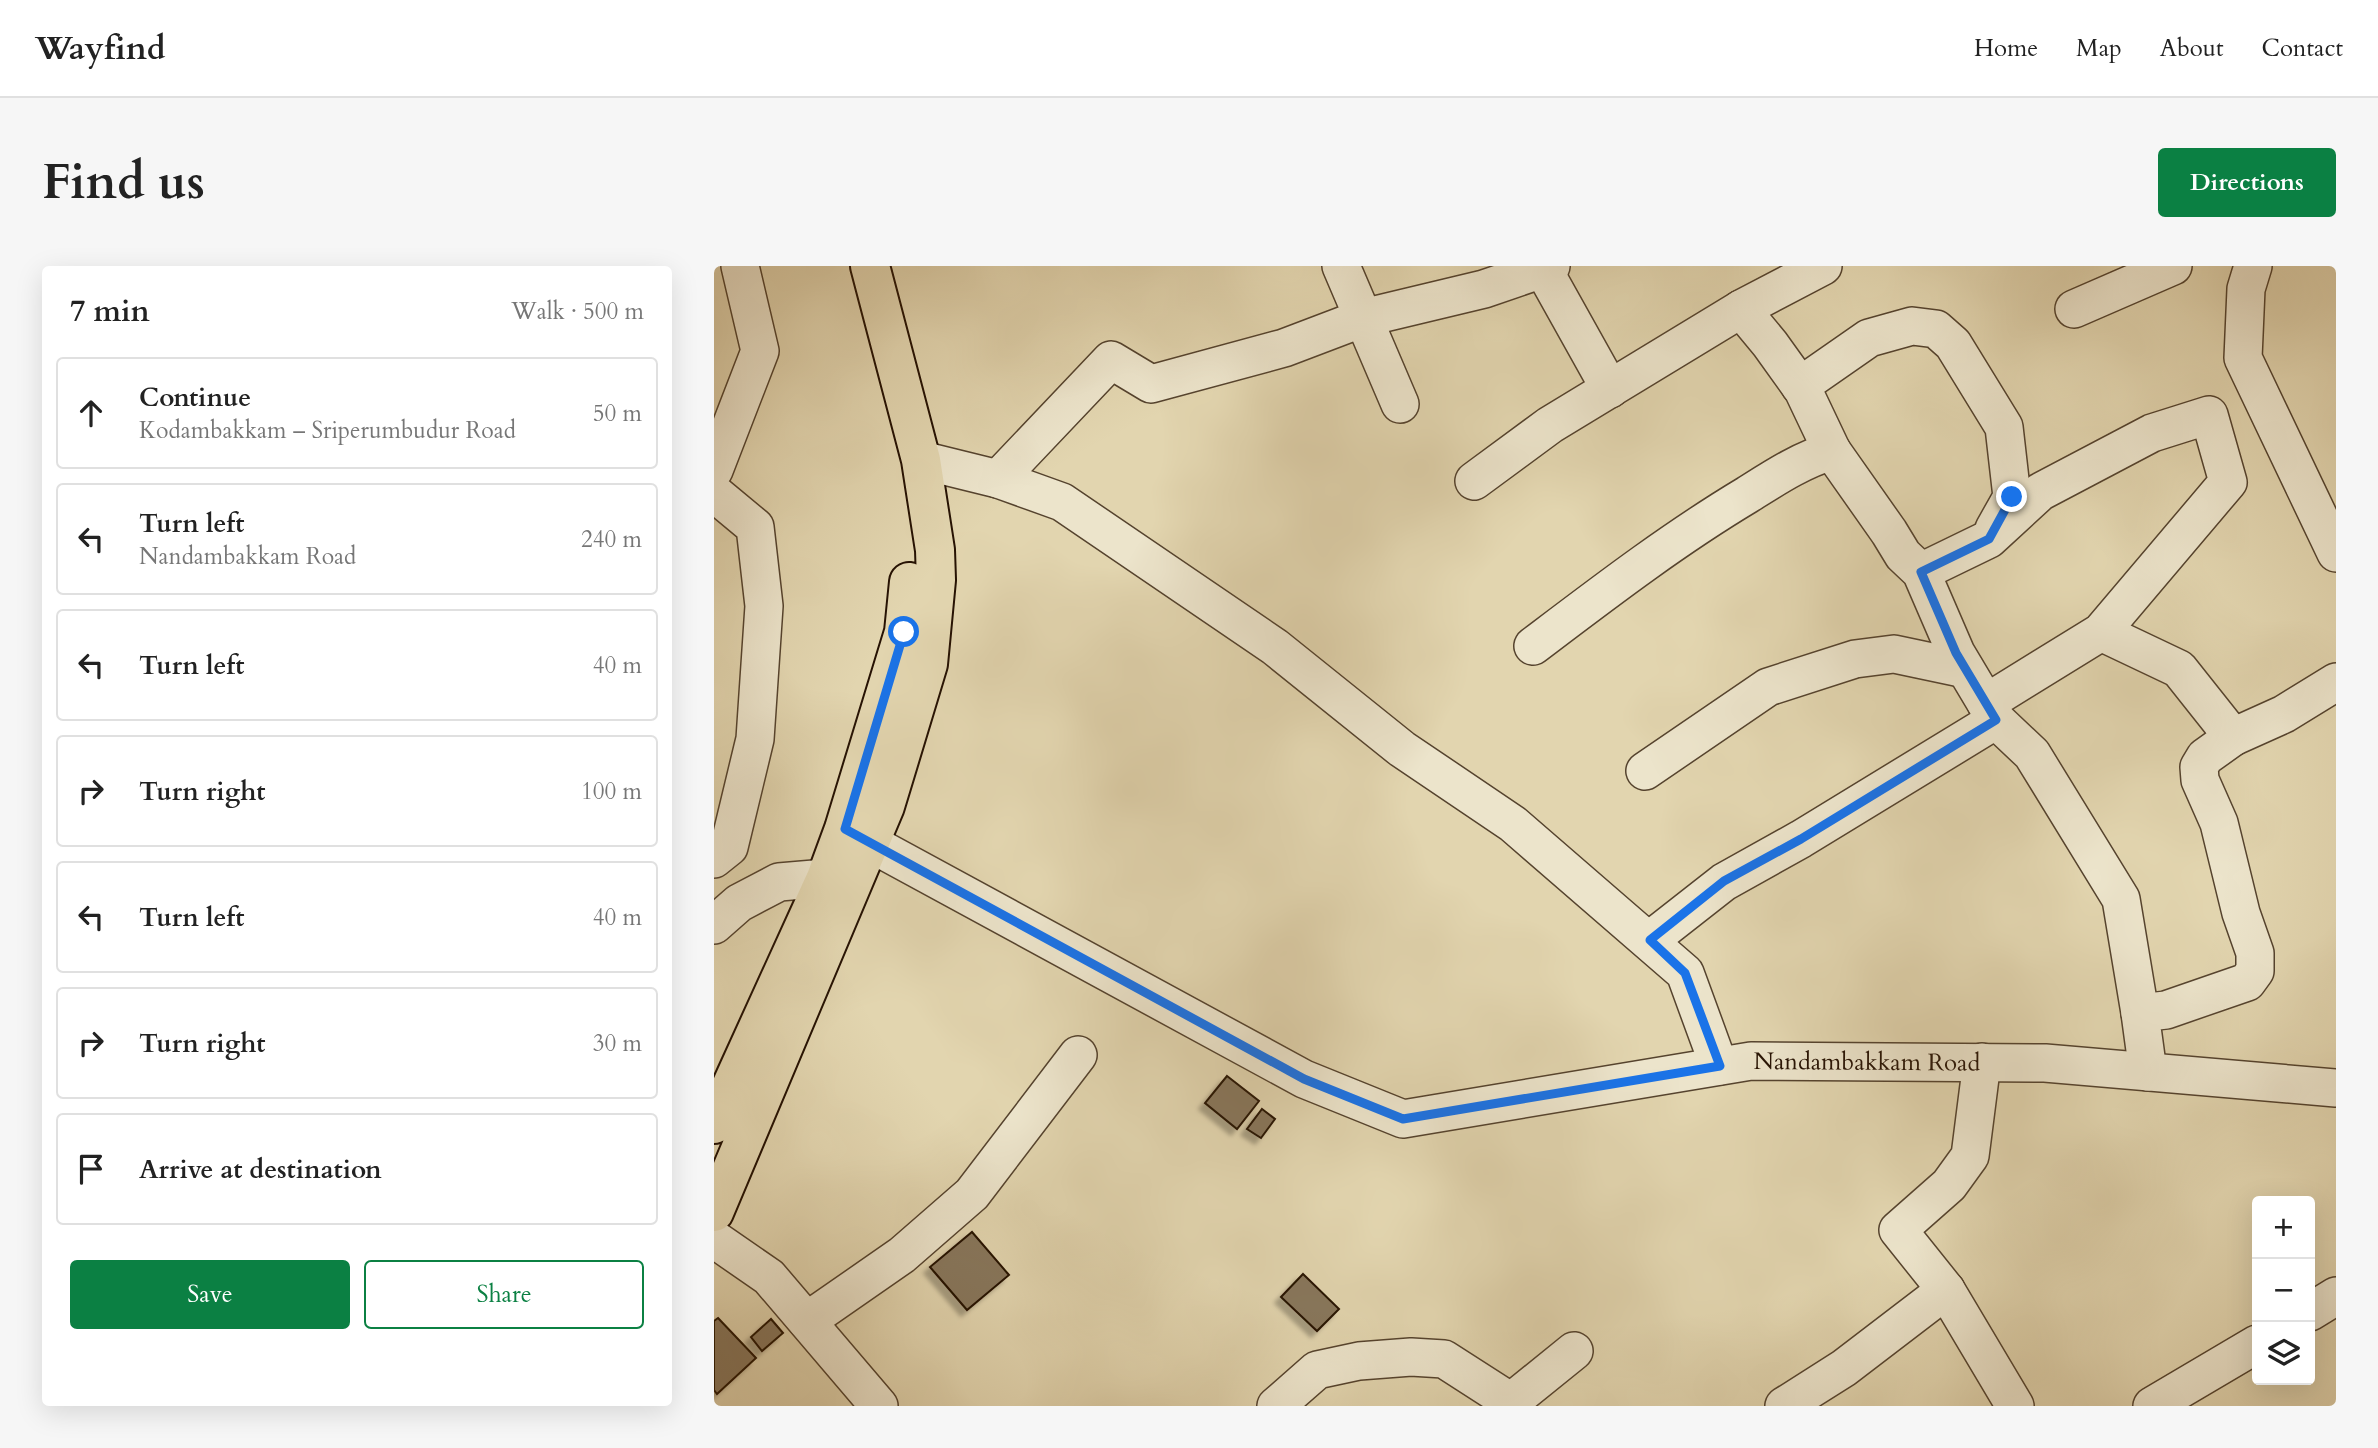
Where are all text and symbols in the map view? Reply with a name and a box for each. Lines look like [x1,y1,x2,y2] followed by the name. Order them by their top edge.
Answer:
[35,26,166,71] text: Wayfind
[1974,32,2038,65] text: Home
[2076,32,2122,65] text: Map
[2160,32,2224,65] text: About
[2262,32,2343,65] text: Contact
[2158,148,2336,217] button: Directions
[42,149,205,216] text: Find us
[70,291,150,332] text: 7 min
[511,296,644,327] text: Walk · 500 m
[139,380,251,415] text: Continue
[72,394,110,432] icon: ahead
[593,398,642,429] text: 50 m
[139,415,516,446] text: Kodambakkam – Sriperumbudur Road
[1996,481,2027,512] route end
[139,506,244,541] text: Turn left
[72,520,110,558] icon: left
[581,524,642,555] text: 240 m
[139,541,356,572] text: Nandambakkam Road
[888,616,919,647] route start
[72,646,110,684] icon: left
[139,648,244,683] text: Turn left
[593,650,642,681] text: 40 m
[72,772,110,810] icon: right
[139,774,266,809] text: Turn right
[581,776,642,807] text: 100 m
[72,898,110,936] icon: left
[139,900,244,935] text: Turn left
[593,902,642,933] text: 40 m
[72,1024,110,1062] icon: right
[139,1026,266,1061] text: Turn right
[593,1028,642,1059] text: 30 m
[1753,1045,1981,1079] street label: Nandambakkam Road
[72,1150,110,1188] icon: arrive
[139,1152,382,1187] text: Arrive at destination
[2252,1196,2315,1385] map controls
[2252,1196,2315,1259] button: +
[2252,1259,2315,1322] button: −
[70,1260,350,1329] button: Save
[364,1260,644,1329] button: Share
[2252,1322,2315,1385] button: layers

